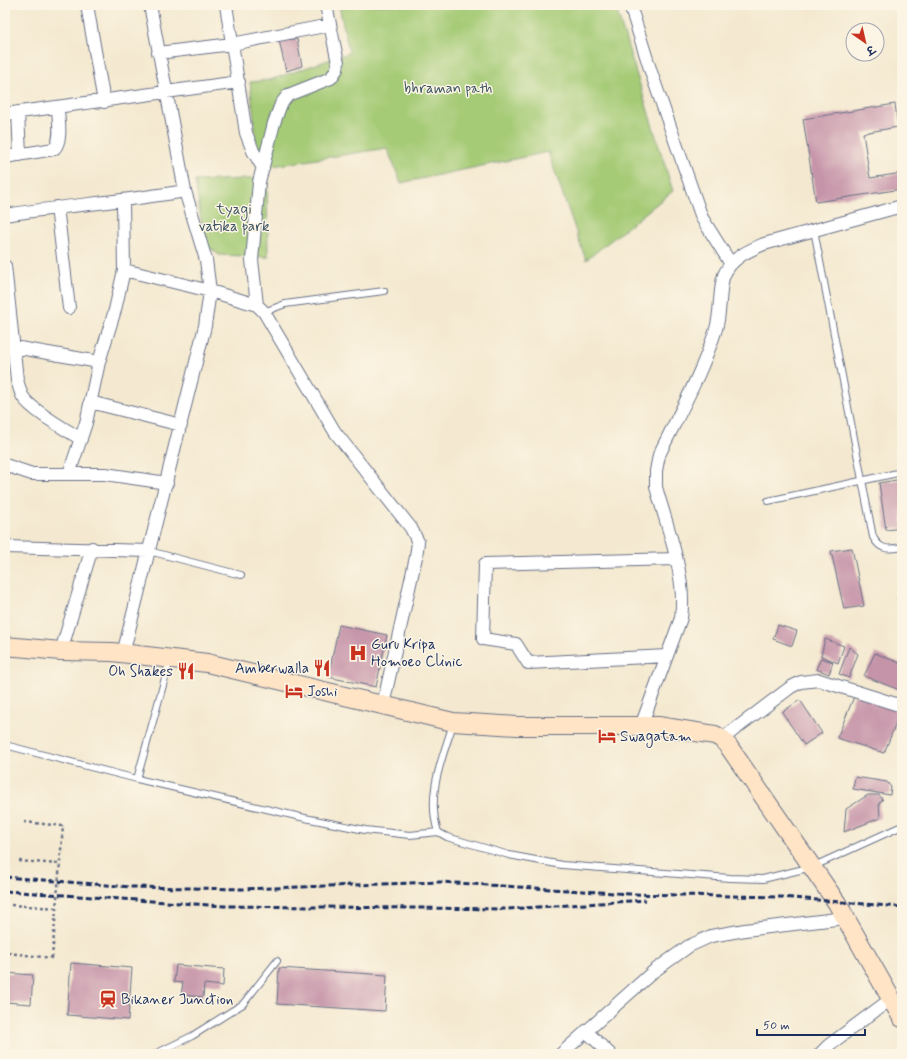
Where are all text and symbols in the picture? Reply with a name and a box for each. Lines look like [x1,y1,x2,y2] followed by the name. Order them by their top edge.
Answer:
[845,22,885,62] north arrow
[862,41,878,58] text: उ
[404,79,492,99] park label: bhraman path
[198,200,270,237] park label: tyagi vatika park
[371,635,463,672] place label: Guru Kripa Homoeo Clinic
[348,643,368,663] hospital icon: Guru Kripa Homoeo Clinic
[312,658,332,678] restaurant icon: Amberwalla
[235,659,309,679] place label: Amberwalla
[176,661,196,681] restaurant icon: Oh Shakes
[108,662,173,682] place label: Oh Shakes
[284,681,304,701] hotel icon: Joshi
[307,682,337,702] place label: Joshi
[597,726,617,746] hotel icon: Swagatam
[620,727,692,748] place label: Swagatam
[98,989,118,1009] station icon: Bikaner Junction
[121,990,233,1010] place label: Bikaner Junction
[757,1011,865,1037] scale bar
[763,1018,790,1034] text: 50 m

